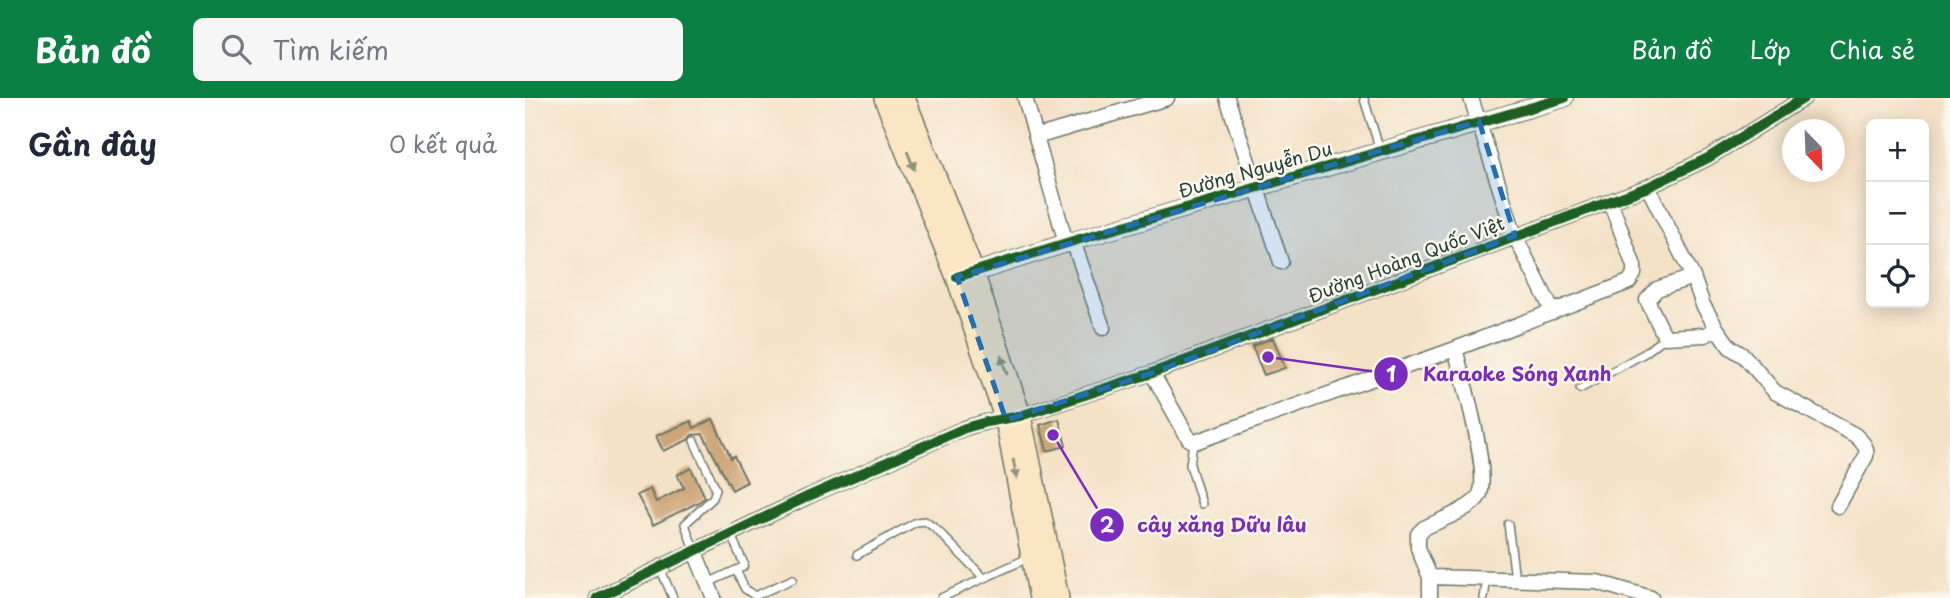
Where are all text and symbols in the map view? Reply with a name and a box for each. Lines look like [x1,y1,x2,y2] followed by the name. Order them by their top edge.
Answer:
[193,18,683,81] search box
[35,24,151,74] text: Bản đồ
[217,30,255,68] icon: search
[273,30,389,69] text: Tìm kiếm
[1631,31,1712,67] text: Bản đồ
[1750,31,1791,67] text: Lớp
[1829,31,1915,67] text: Chia sẻ
[1782,119,1845,182] north arrow
[1866,119,1929,308] map controls
[1866,119,1929,182] button: +
[28,121,157,166] text: Gần đây
[389,126,497,161] text: 0 kết quả
[1175,134,1335,204] street label: Đường Nguyễn Du
[906,151,917,172] one-way arrow
[1866,182,1929,245] button: −
[1304,209,1508,309] street label: Đường Hoàng Quốc Việt
[1866,245,1929,308] button: locate
[998,354,1008,375] one-way arrow
[1373,354,1626,394] callout: Karaoke Sóng Xanh
[1386,357,1396,389] text: 1
[1423,359,1611,387] text: Karaoke Sóng Xanh
[1010,458,1021,480] one-way arrow
[1089,505,1320,545] callout: cây xăng Dữu lâu
[1100,508,1115,540] text: 2
[1137,510,1307,538] text: cây xăng Dữu lâu

